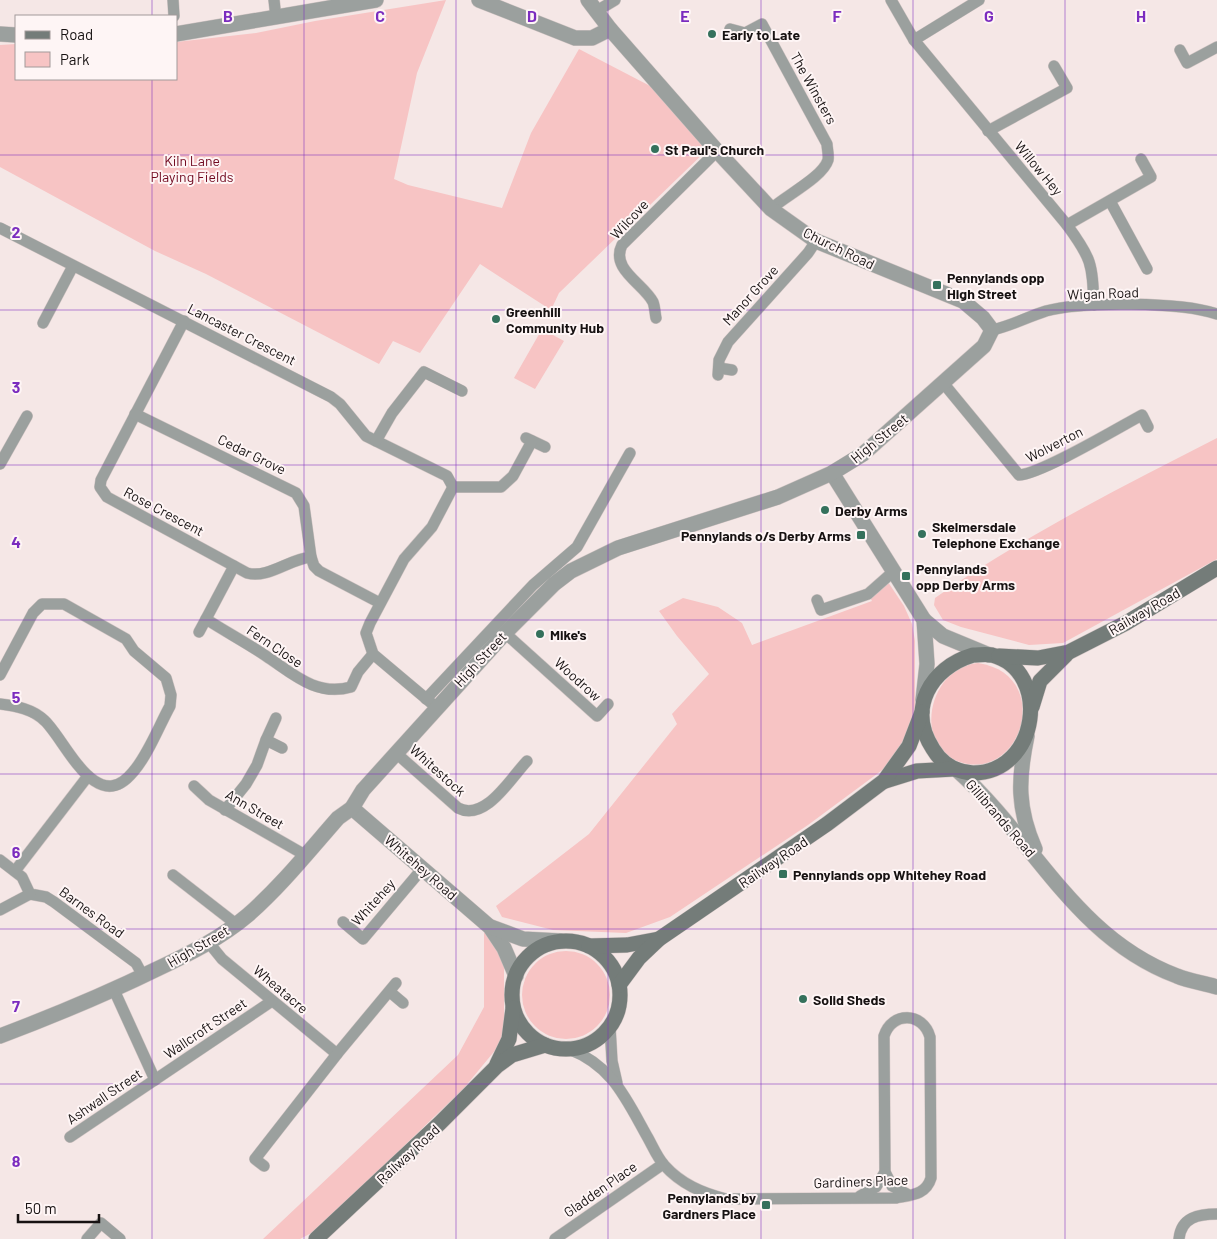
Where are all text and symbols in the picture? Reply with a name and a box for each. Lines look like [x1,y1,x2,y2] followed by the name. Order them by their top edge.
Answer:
[223,6,233,25] text: B
[375,6,385,25] text: C
[527,6,537,25] text: D
[680,6,690,25] text: E
[833,6,842,25] text: F
[984,6,994,25] text: G
[1136,6,1146,25] text: H
[15,15,178,80] legend
[60,25,93,43] text: Road
[722,26,800,43] place label: Early to Late
[706,28,718,40] marker: Early to Late
[787,49,841,127] street label: The Winsters
[60,50,90,68] text: Park
[1011,137,1067,199] street label: Willow Hey
[665,141,764,158] place label: St Paul's Church
[649,143,661,155] marker: St Paul's Church
[150,152,234,185] park label: Kiln Lane Playing Fields
[607,196,651,242] street label: Wilcove
[12,222,21,241] text: 2
[801,223,877,273] street label: Church Road
[719,261,781,329] street label: Manor Grove
[947,269,1045,302] place label: Pennylands opp High Street
[931,279,943,291] marker: Pennylands opp High Street
[1067,283,1139,303] street label: Wigan Road
[185,299,299,369] street label: Lancaster Crescent
[506,303,604,336] place label: Greenhill Community Hub
[490,313,502,325] marker: Greenhill Community Hub
[12,377,20,396] text: 3
[847,410,911,466] street label: High Street
[1023,422,1085,466] street label: Wolverton
[215,430,289,478] street label: Cedar Grove
[121,483,207,539] street label: Rose Crescent
[835,502,908,519] place label: Derby Arms
[819,504,831,516] marker: Derby Arms
[932,518,1060,551] place label: Skelmersdale Telephone Exchange
[681,527,851,544] place label: Pennylands o/s Derby Arms
[916,528,928,540] marker: Skelmersdale Telephone Exchange
[855,529,867,541] marker: Pennylands o/s Derby Arms
[11,532,21,551] text: 4
[916,560,1015,593] place label: Pennylands opp Derby Arms
[900,570,912,582] marker: Pennylands opp Derby Arms
[1105,584,1183,638] street label: Railway Road
[244,621,306,671] street label: Fern Close
[550,626,587,643] place label: Mike's
[450,628,510,690] street label: High Street
[534,628,546,640] marker: Mike's
[551,654,605,704] street label: Woodrow
[12,687,21,706] text: 5
[407,741,469,799] street label: Whitestock
[963,776,1039,860] street label: Gillibrands Road
[223,785,287,833] street label: Ann Street
[381,831,461,903] street label: Whitehey Road
[735,833,811,891] street label: Railway Road
[12,842,21,861] text: 6
[793,866,986,883] place label: Pennylands opp Whitehey Road
[777,868,789,880] marker: Pennylands opp Whitehey Road
[348,875,399,929] street label: Whitehey
[56,883,128,941] street label: Barnes Road
[164,921,232,971] street label: High Street
[250,961,312,1017] street label: Wheatacre
[813,991,885,1008] place label: Solid Sheds
[797,993,809,1005] marker: Solid Sheds
[160,994,250,1062] street label: Wallcroft Street
[12,996,20,1015] text: 7
[63,1065,145,1127] street label: Ashwall Street
[373,1121,443,1187] street label: Railway Road
[12,1151,21,1170] text: 8
[560,1158,640,1220] street label: Gladden Place
[813,1171,909,1191] street label: Gardiners Place
[662,1189,756,1222] place label: Pennylands by Gardners Place
[18,1192,99,1224] scale bar
[25,1199,57,1217] text: 50 m
[760,1199,772,1211] marker: Pennylands by Gardners Place

